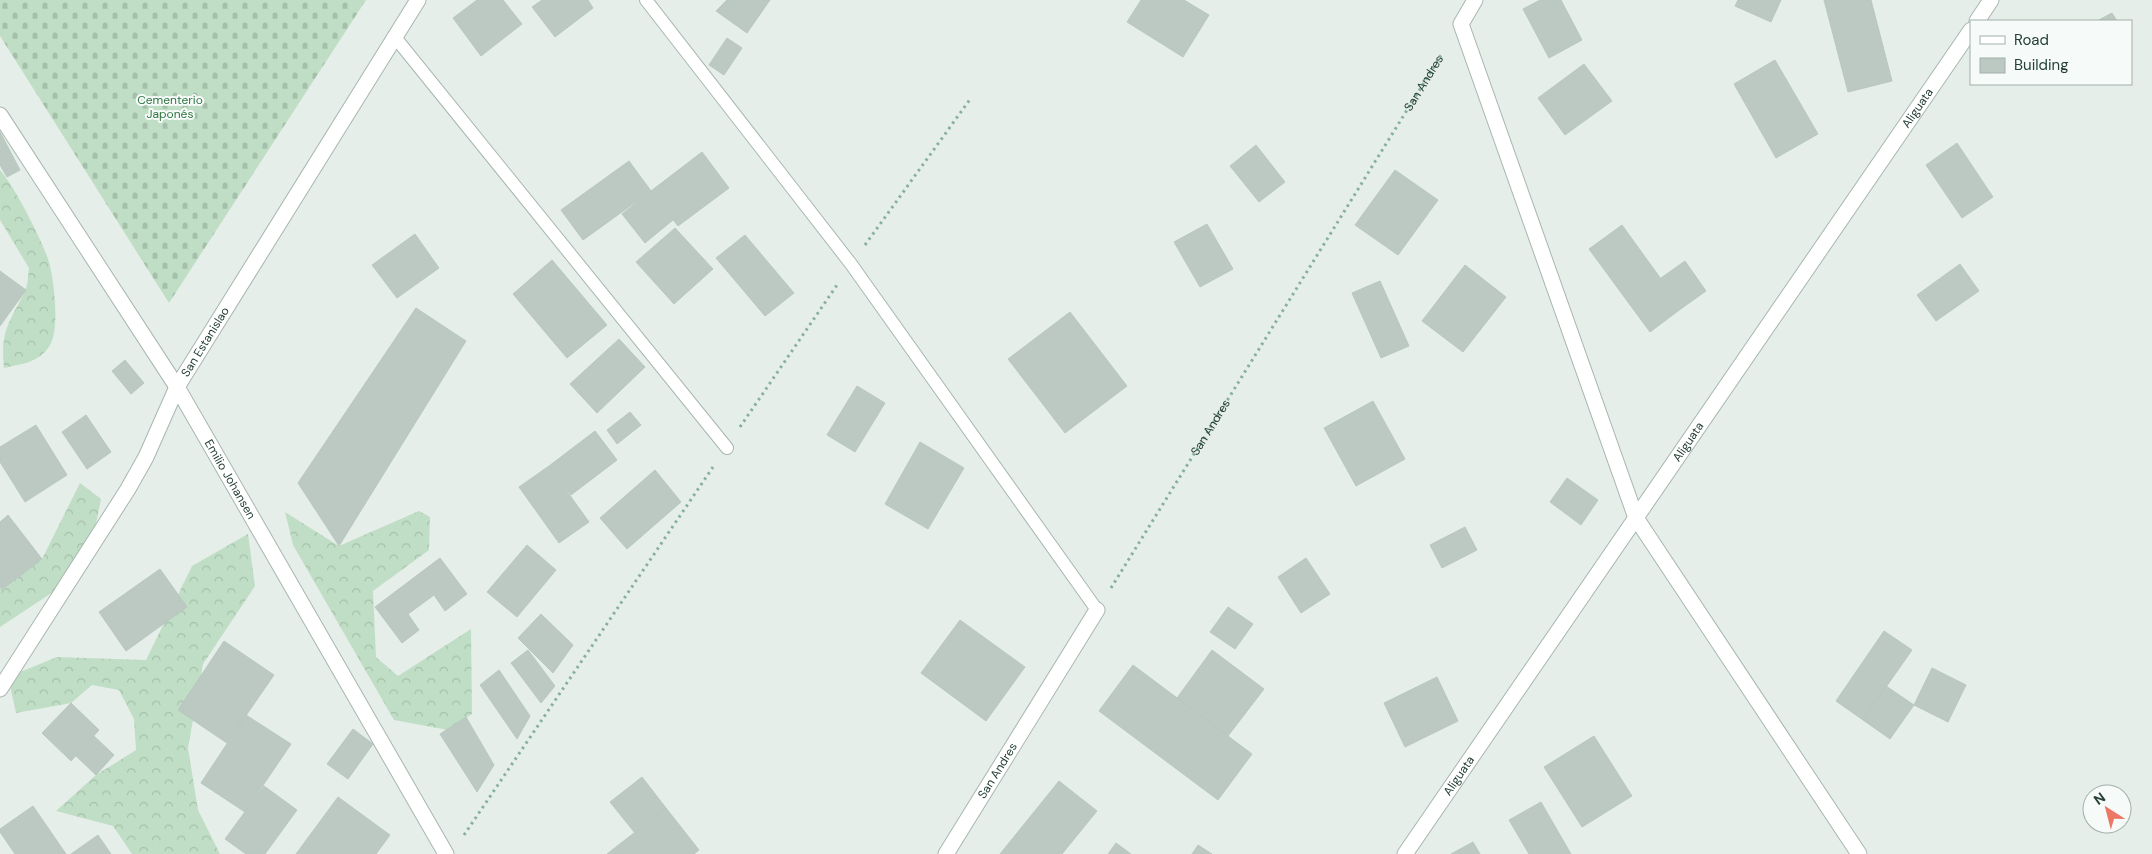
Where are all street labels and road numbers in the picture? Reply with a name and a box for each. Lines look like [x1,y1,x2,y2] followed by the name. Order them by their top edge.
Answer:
[1400,52,1447,114] street label: San Andres
[1898,85,1937,131] street label: Aliguata
[177,304,233,380] street label: San Estanislao
[1187,396,1234,458] street label: San Andres
[1669,419,1707,465] street label: Aliguata
[201,436,259,522] street label: Emilio Johansen
[974,740,1021,802] street label: San Andres
[1440,753,1478,799] street label: Aliguata

